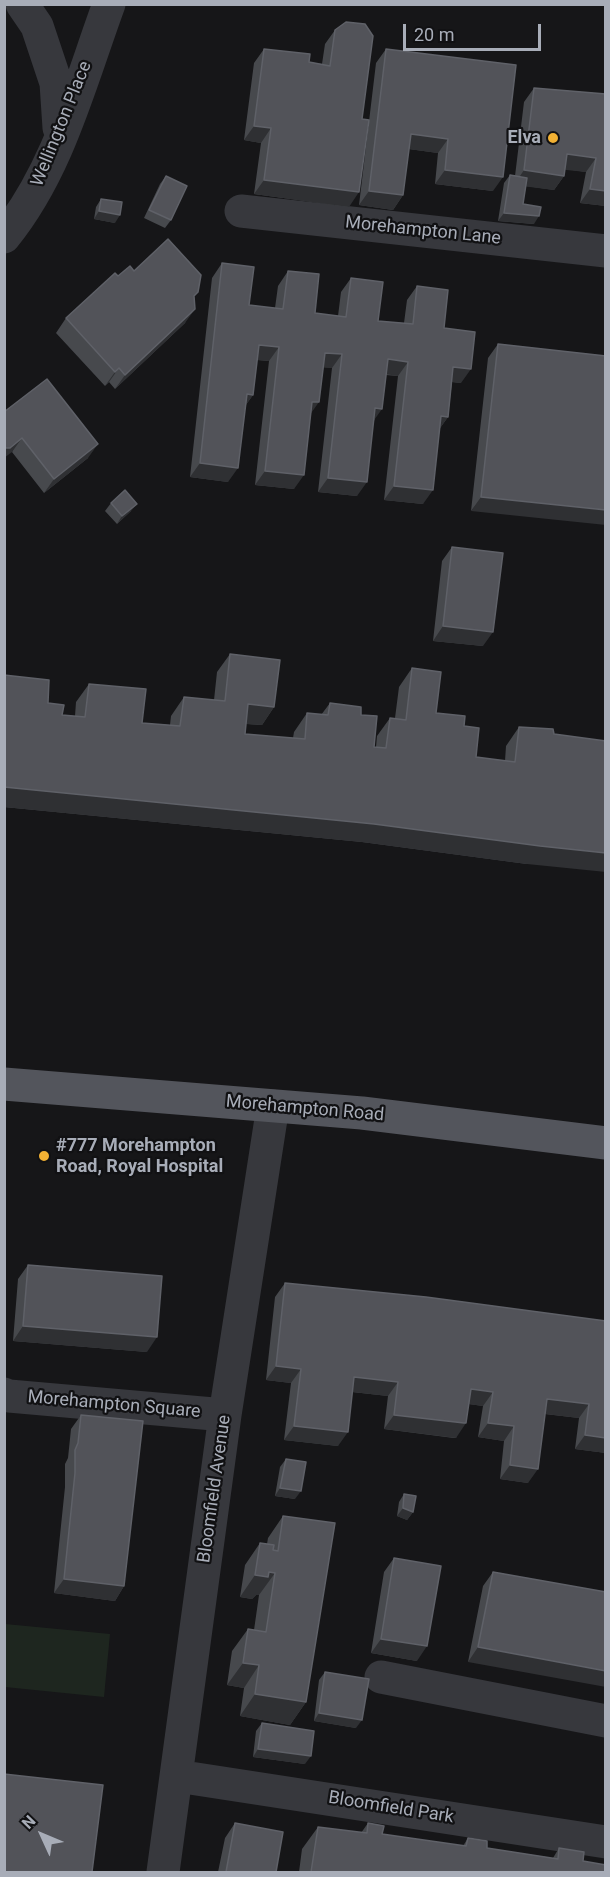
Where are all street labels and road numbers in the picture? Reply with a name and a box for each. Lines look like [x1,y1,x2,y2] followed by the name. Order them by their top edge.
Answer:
[27,58,97,190] street label: Wellington Place
[344,212,502,250] street label: Morehampton Lane
[225,1091,385,1127] street label: Morehampton Road
[27,1387,201,1423] street label: Morehampton Square
[194,1414,236,1564] street label: Bloomfield Avenue
[327,1787,455,1829] street label: Bloomfield Park

